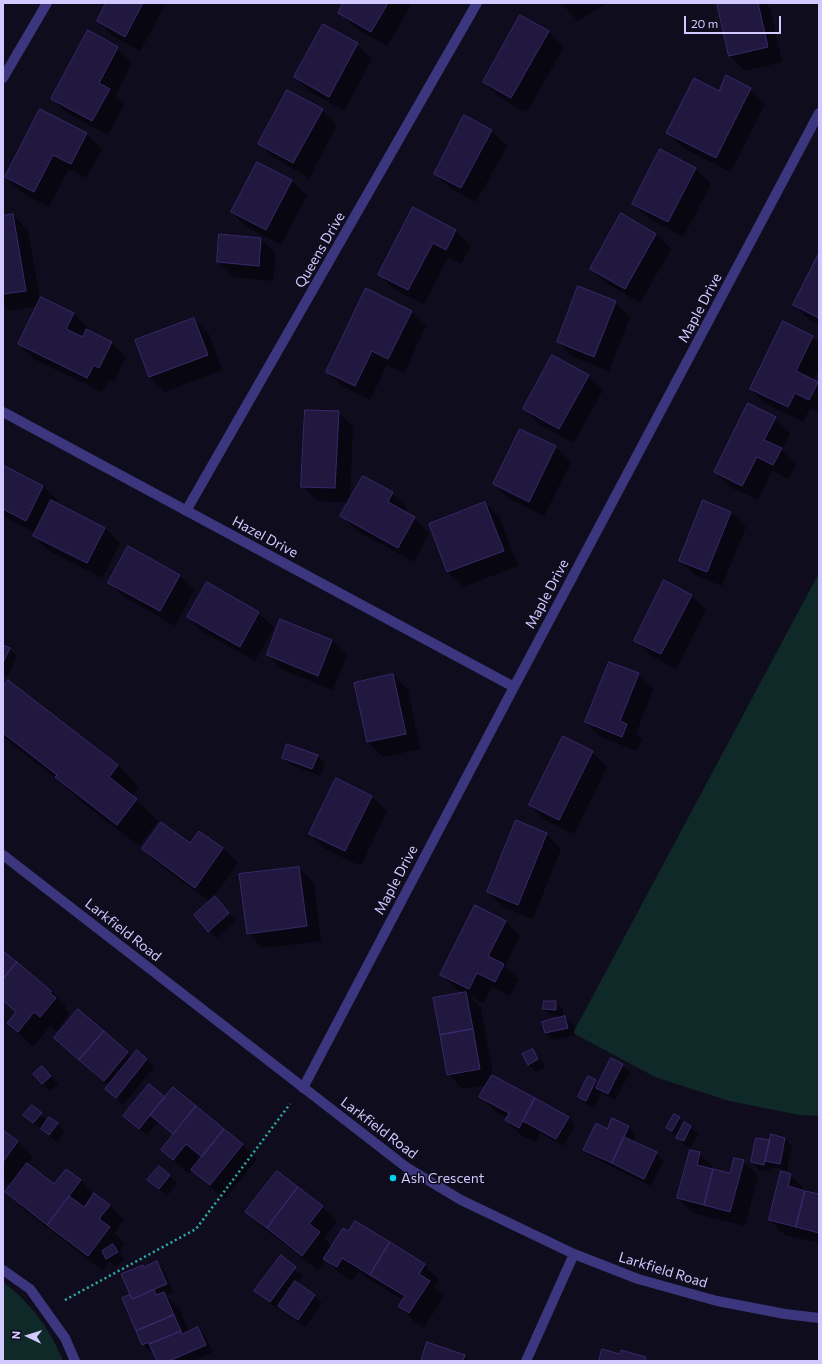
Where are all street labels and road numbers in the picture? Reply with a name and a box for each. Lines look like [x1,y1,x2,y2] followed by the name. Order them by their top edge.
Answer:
[291,209,349,291] street label: Queens Drive
[675,270,725,346] street label: Maple Drive
[229,513,301,561] street label: Hazel Drive
[522,556,572,632] street label: Maple Drive
[371,842,421,918] street label: Maple Drive
[82,895,164,965] street label: Larkfield Road
[337,1094,421,1162] street label: Larkfield Road
[617,1249,709,1291] street label: Larkfield Road

